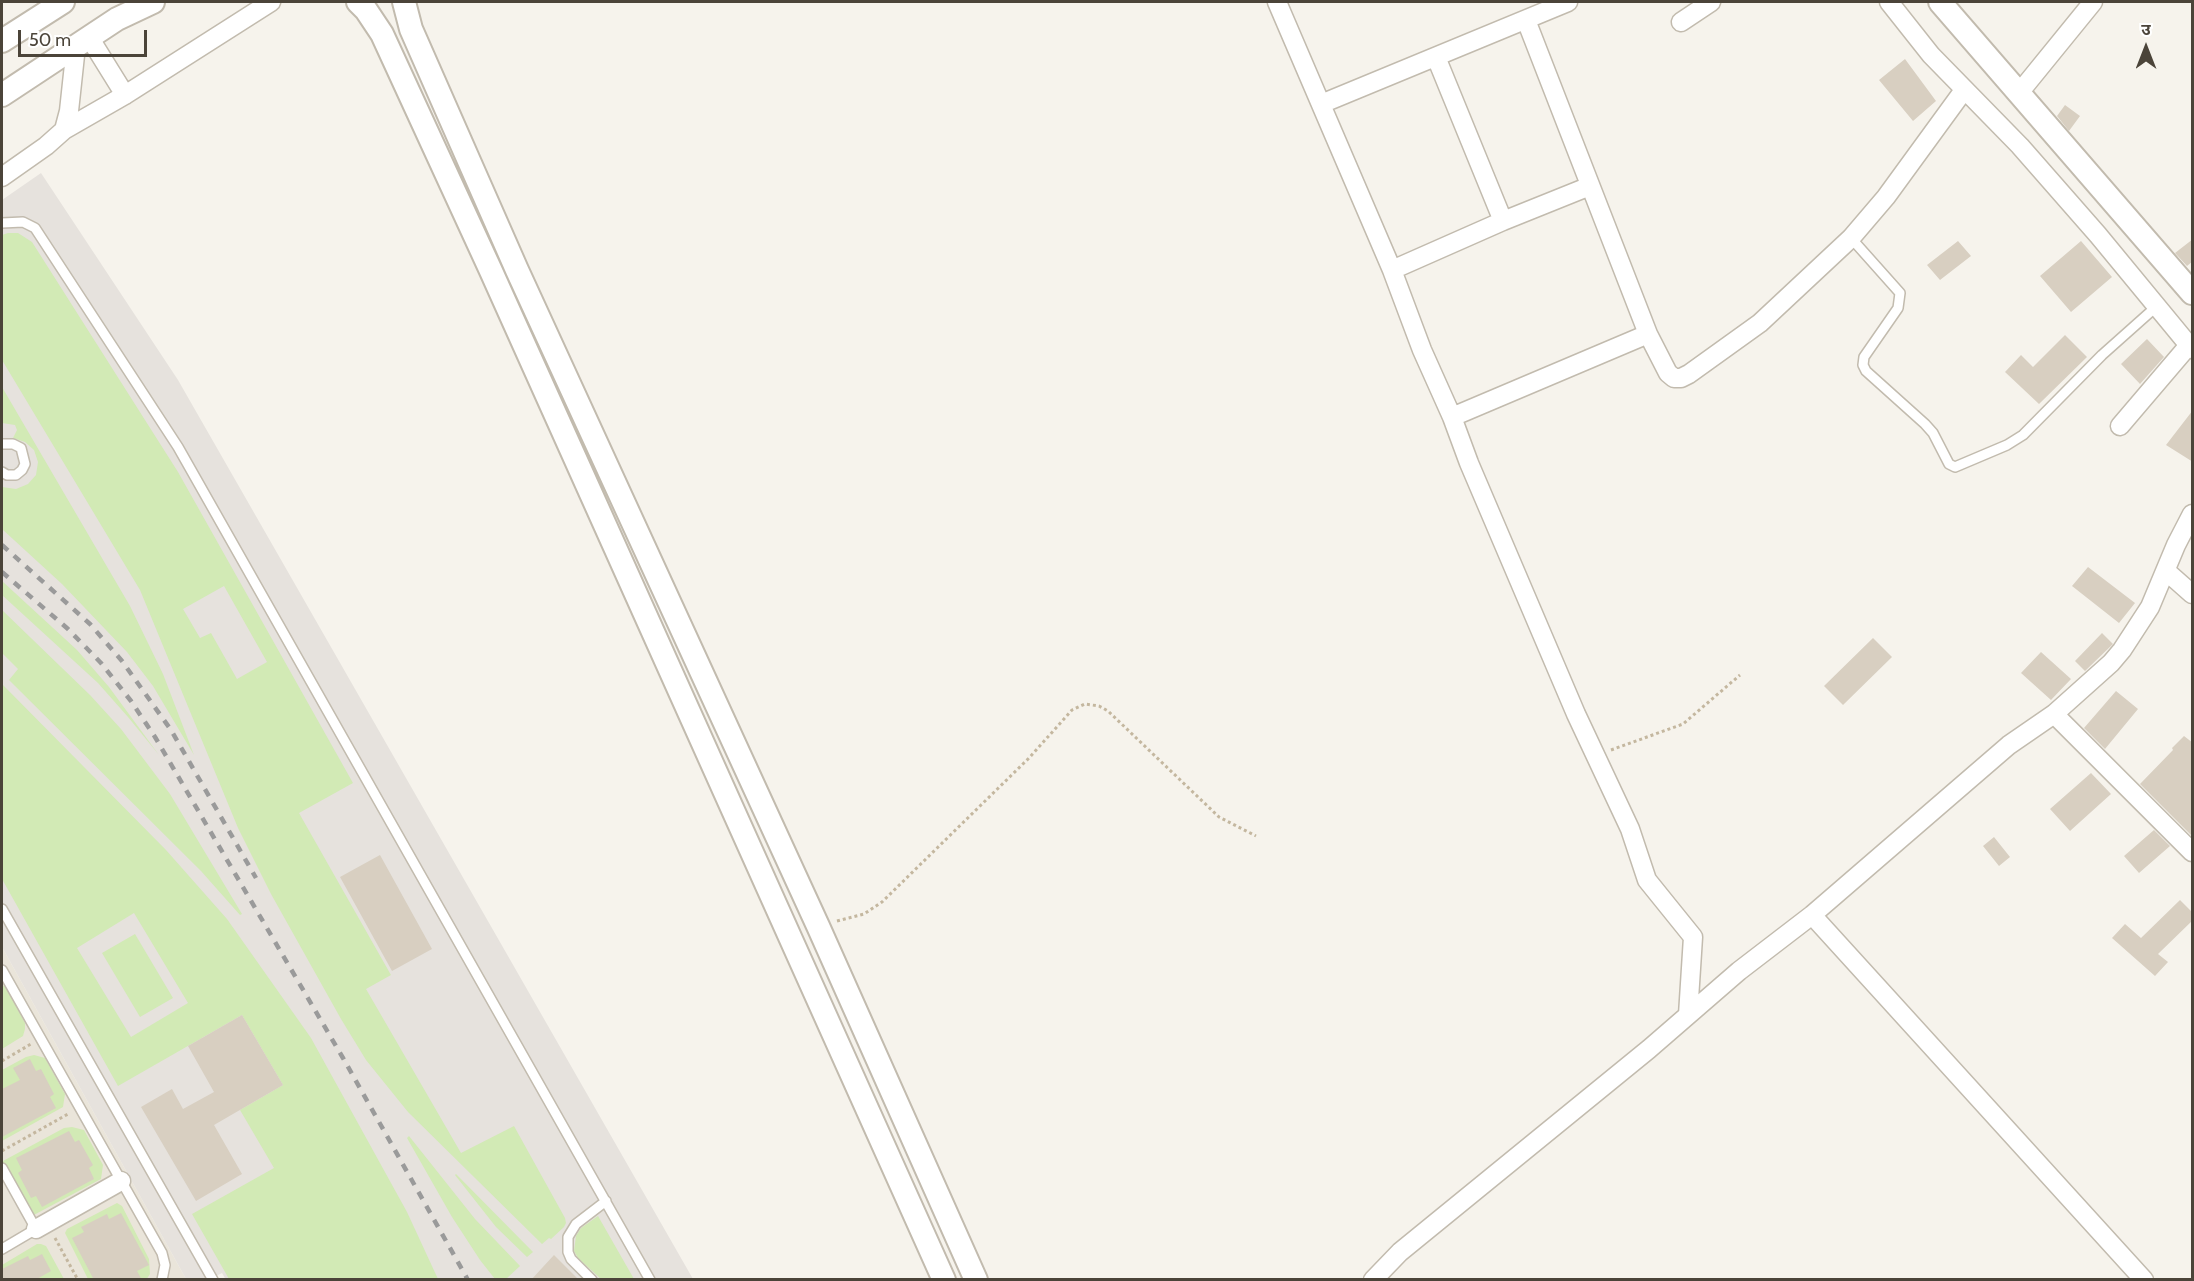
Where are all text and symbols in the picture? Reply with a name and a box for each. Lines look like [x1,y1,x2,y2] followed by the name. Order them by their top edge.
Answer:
[21,18,150,56] scale bar
[2116,18,2176,78] north arrow
[2141,20,2151,39] text: उ
[29,29,71,51] text: 50 m

